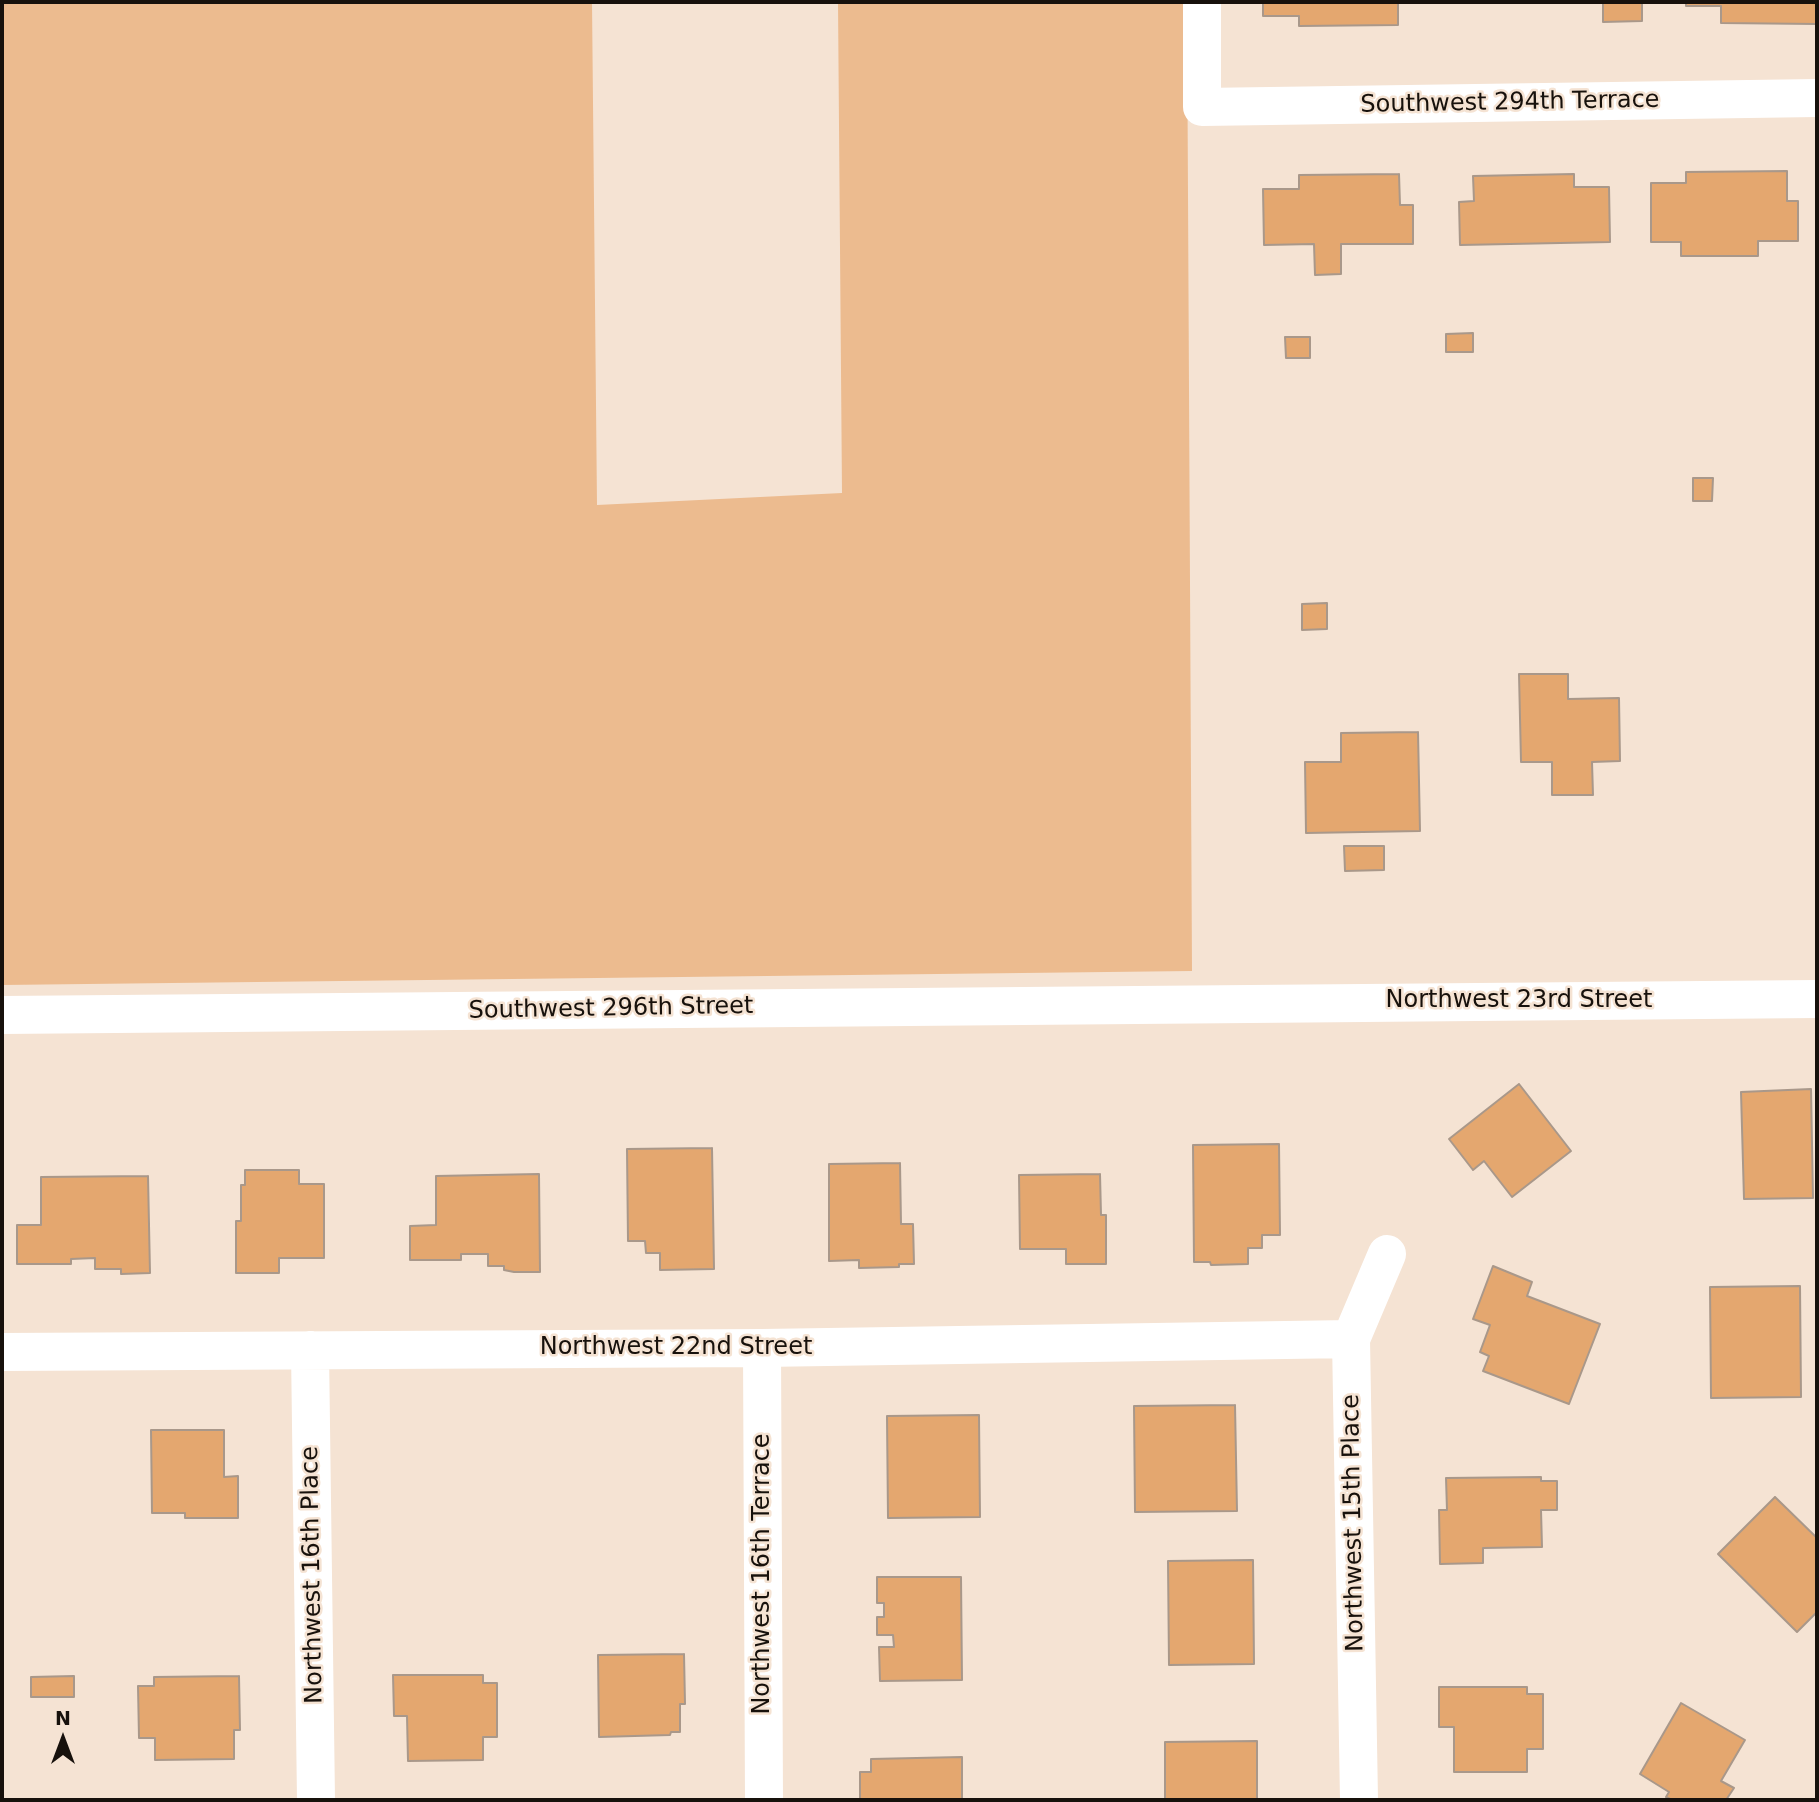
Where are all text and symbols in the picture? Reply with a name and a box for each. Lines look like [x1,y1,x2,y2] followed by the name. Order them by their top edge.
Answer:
[1360,86,1660,120] street label: Southwest 294th Terrace
[1386,987,1652,1015] street label: Northwest 23rd Street
[468,992,754,1026] street label: Southwest 296th Street
[540,1334,812,1362] street label: Northwest 22nd Street
[1337,1394,1371,1652] street label: Northwest 15th Place
[749,1433,777,1715] street label: Northwest 16th Terrace
[296,1446,330,1704] street label: Northwest 16th Place
[28,1704,98,1774] north arrow
[55,1707,71,1729] text: N

